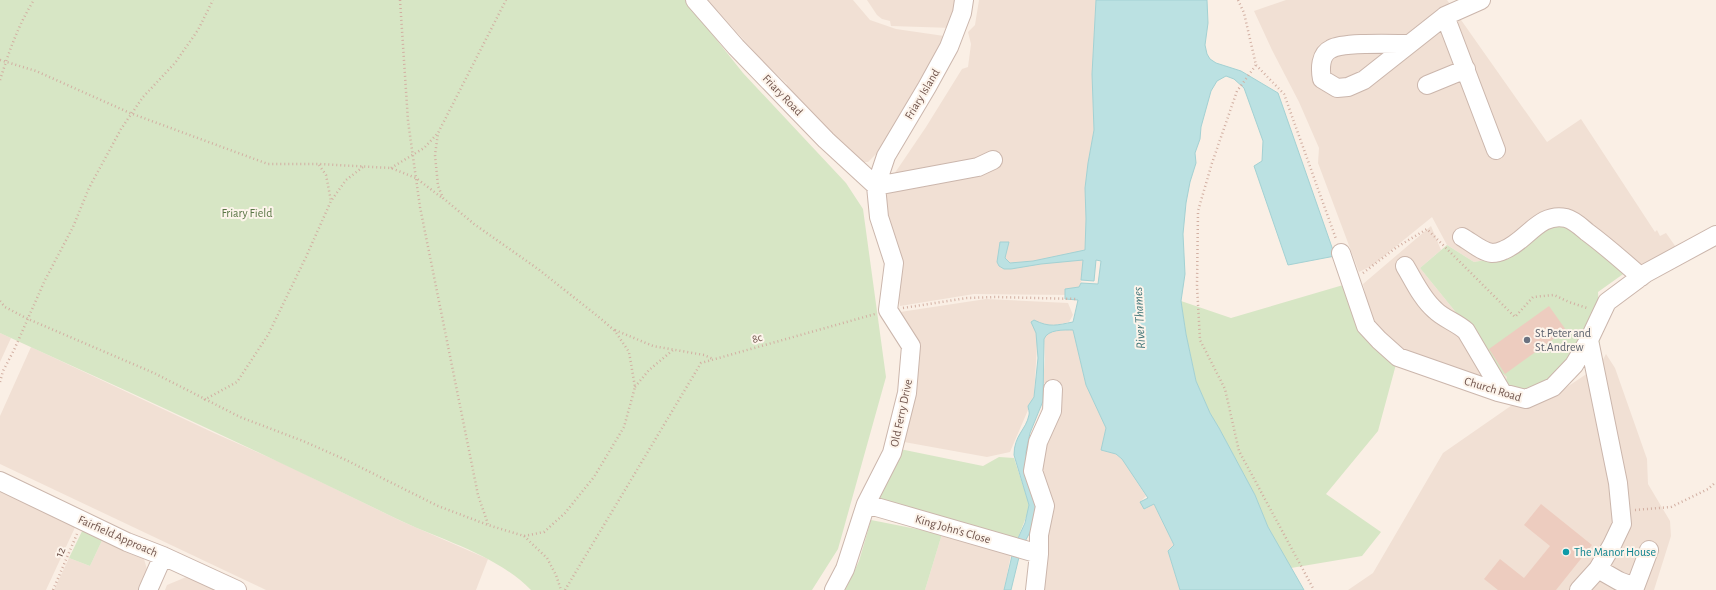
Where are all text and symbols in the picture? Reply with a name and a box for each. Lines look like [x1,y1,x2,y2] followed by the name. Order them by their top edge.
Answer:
[902,67,943,122] street label: Friary Island
[760,72,805,119] street label: Friary Road
[222,207,272,220] park label: Friary Field
[1132,287,1148,349] water label: River Thames
[1535,327,1591,353] place label: St.Peter and St.Andrew
[750,331,764,345] street label: 8c
[1522,335,1532,345] marker: St.Peter and St.Andrew
[1463,375,1523,403] street label: Church Road
[888,378,915,448] street label: Old Ferry Drive
[914,512,992,546] street label: King John's Close
[77,513,159,559] street label: Fairfield Approach
[53,545,68,559] street label: 12
[1574,546,1656,558] place label: The Manor House
[1561,547,1571,557] marker: The Manor House

